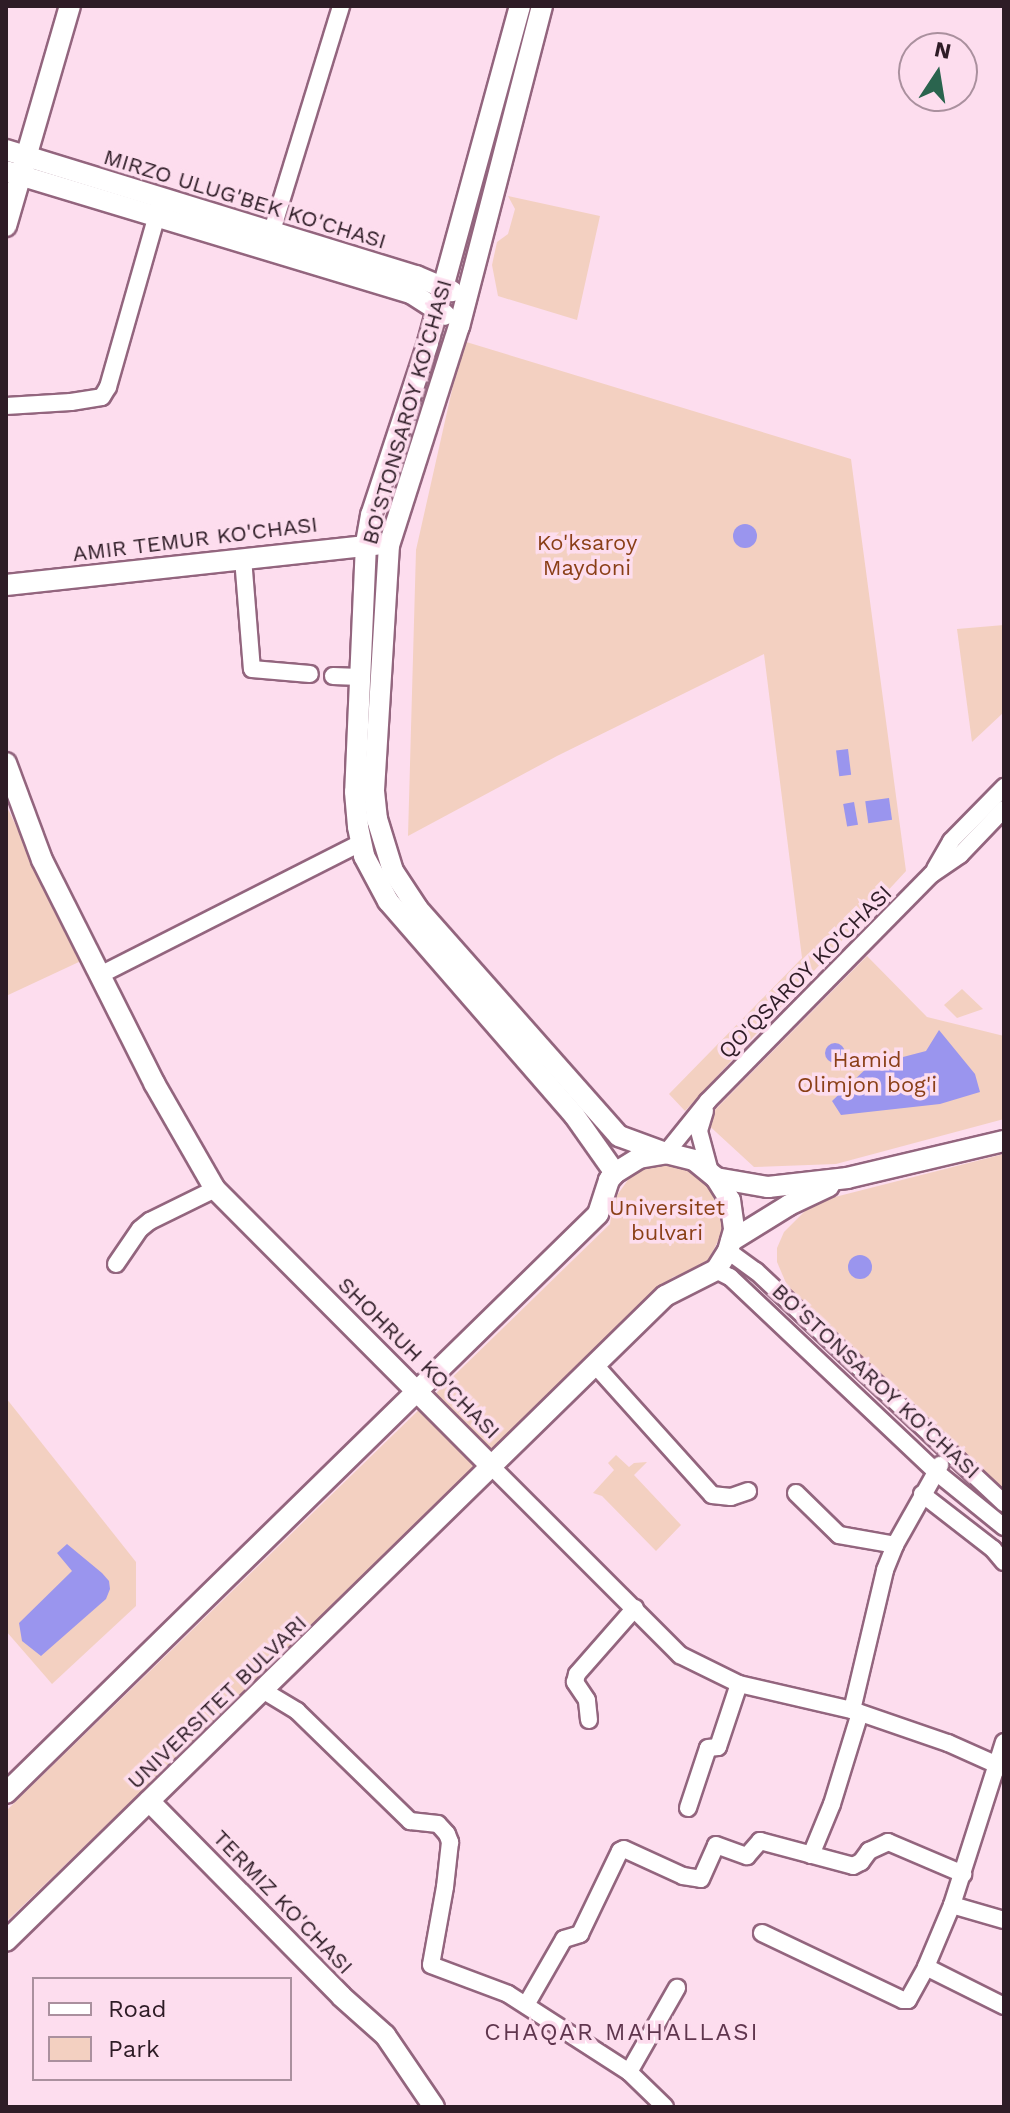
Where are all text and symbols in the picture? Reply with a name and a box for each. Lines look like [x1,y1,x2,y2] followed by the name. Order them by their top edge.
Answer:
[898,32,978,112] north arrow
[932,36,953,64] text: N
[100,143,390,255] street label: MIRZO ULUG'BEK KO'CHASI
[356,276,458,548] street label: BO'STONSAROY KO'CHASI
[71,511,319,567] street label: AMIR TEMUR KO'CHASI
[537,529,637,580] park label: Ko'ksaroy Maydoni
[713,880,897,1064] street label: QO'QSAROY KO'CHASI
[797,1046,937,1098] park label: Hamid Olimjon bog'i
[609,1194,725,1246] park label: Universitet bulvari
[332,1271,506,1445] street label: SHOHRUH KO'CHASI
[766,1277,986,1485] street label: BO'STONSAROY KO'CHASI
[122,1609,312,1795] street label: UNIVERSITET BULVARI
[207,1824,359,1980] street label: TERMIZ KO'CHASI
[32,1977,292,2081] legend
[108,1995,167,2023] text: Road
[484,2019,760,2047] district label: CHAQAR MAHALLASI
[108,2035,160,2063] text: Park

